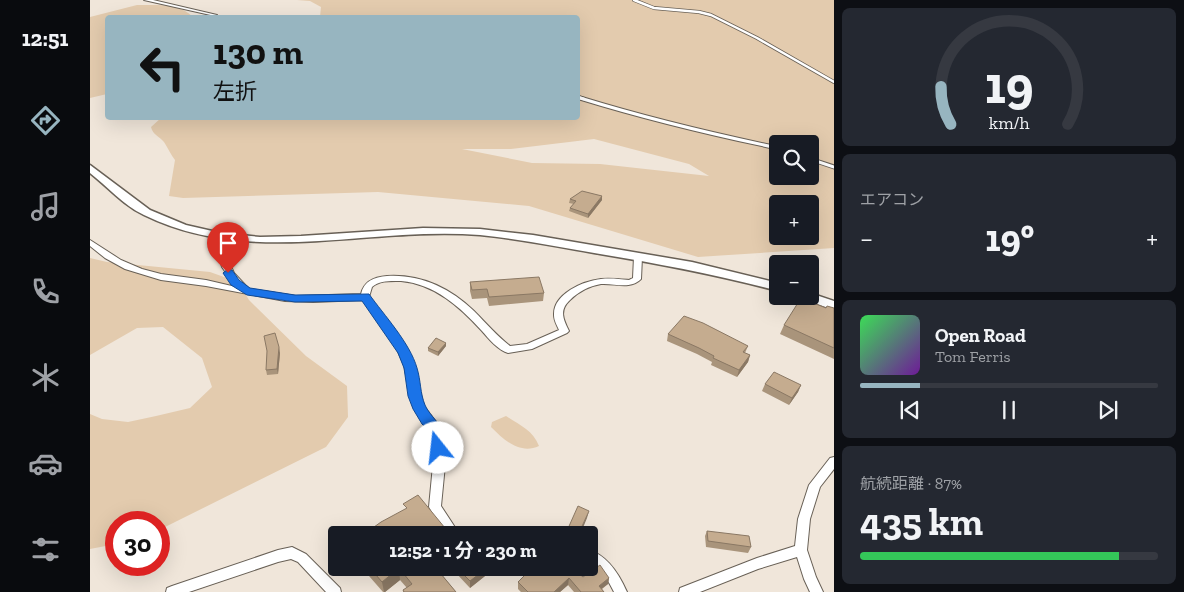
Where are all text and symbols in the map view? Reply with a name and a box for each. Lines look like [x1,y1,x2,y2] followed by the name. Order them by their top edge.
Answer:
[22,25,68,52] text: 12:51
[213,31,303,73] text: 130 m
[130,35,195,100] icon: left
[985,54,1033,116] text: 19
[213,78,257,105] text: 左折
[28,103,63,138] icon: directions
[989,112,1029,134] text: km/h
[769,135,819,305] map controls
[769,135,819,185] button: search
[28,189,63,224] icon: music
[860,190,924,209] text: エアコン
[769,195,819,245] button: +
[985,215,1034,261] text: 19°
[207,222,249,273] pin
[860,222,873,255] text: −
[1146,222,1158,255] text: +
[214,229,242,257] icon: arrive
[769,255,819,305] button: −
[28,274,63,309] icon: phone
[935,324,1026,347] text: Open Road
[935,347,1011,366] text: Tom Ferris
[28,360,63,395] icon: climate
[896,396,924,424] icon: previous
[995,396,1023,424] icon: pause
[1094,396,1122,424] icon: next
[411,421,463,473] position arrow
[28,446,63,481] icon: car
[860,474,962,493] text: 航続距離 · 87%
[860,499,983,545] text: 435 km
[105,511,170,576] speed limit sign: 30
[28,532,63,567] icon: filters
[389,539,537,562] text: 12:52 · 1 分 · 230 m

